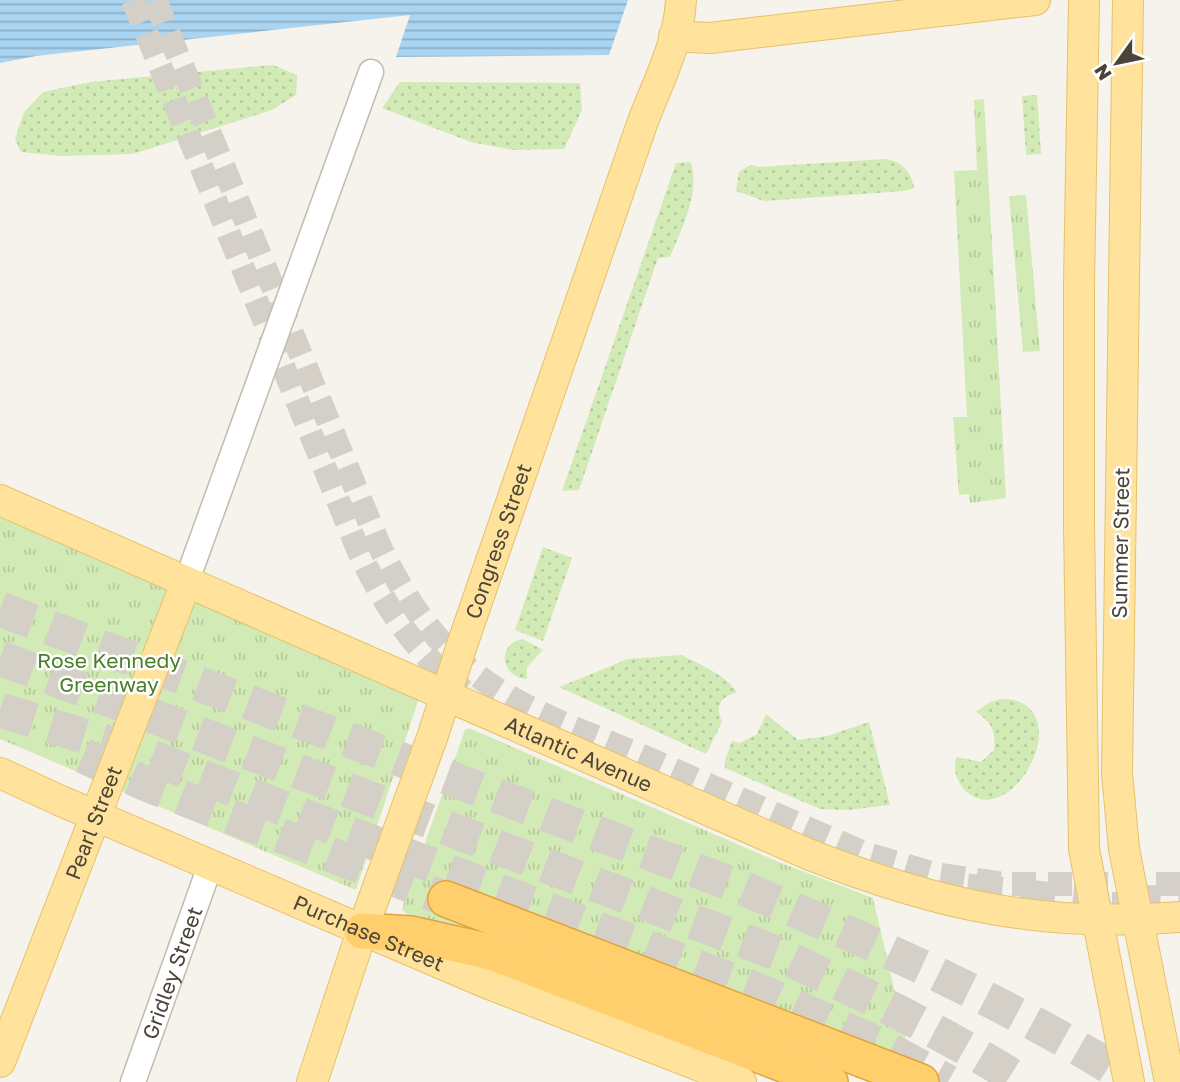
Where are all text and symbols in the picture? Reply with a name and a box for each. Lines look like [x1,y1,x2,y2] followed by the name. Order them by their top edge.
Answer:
[1082,28,1152,98] north arrow
[1089,60,1116,85] text: N
[459,460,537,622] street label: Congress Street
[1106,467,1134,619] street label: Summer Street
[37,647,181,697] park label: Rose Kennedy Greenway
[501,710,656,797] street label: Atlantic Avenue
[59,762,127,883] street label: Pearl Street
[290,889,448,976] street label: Purchase Street
[136,903,208,1043] street label: Gridley Street

